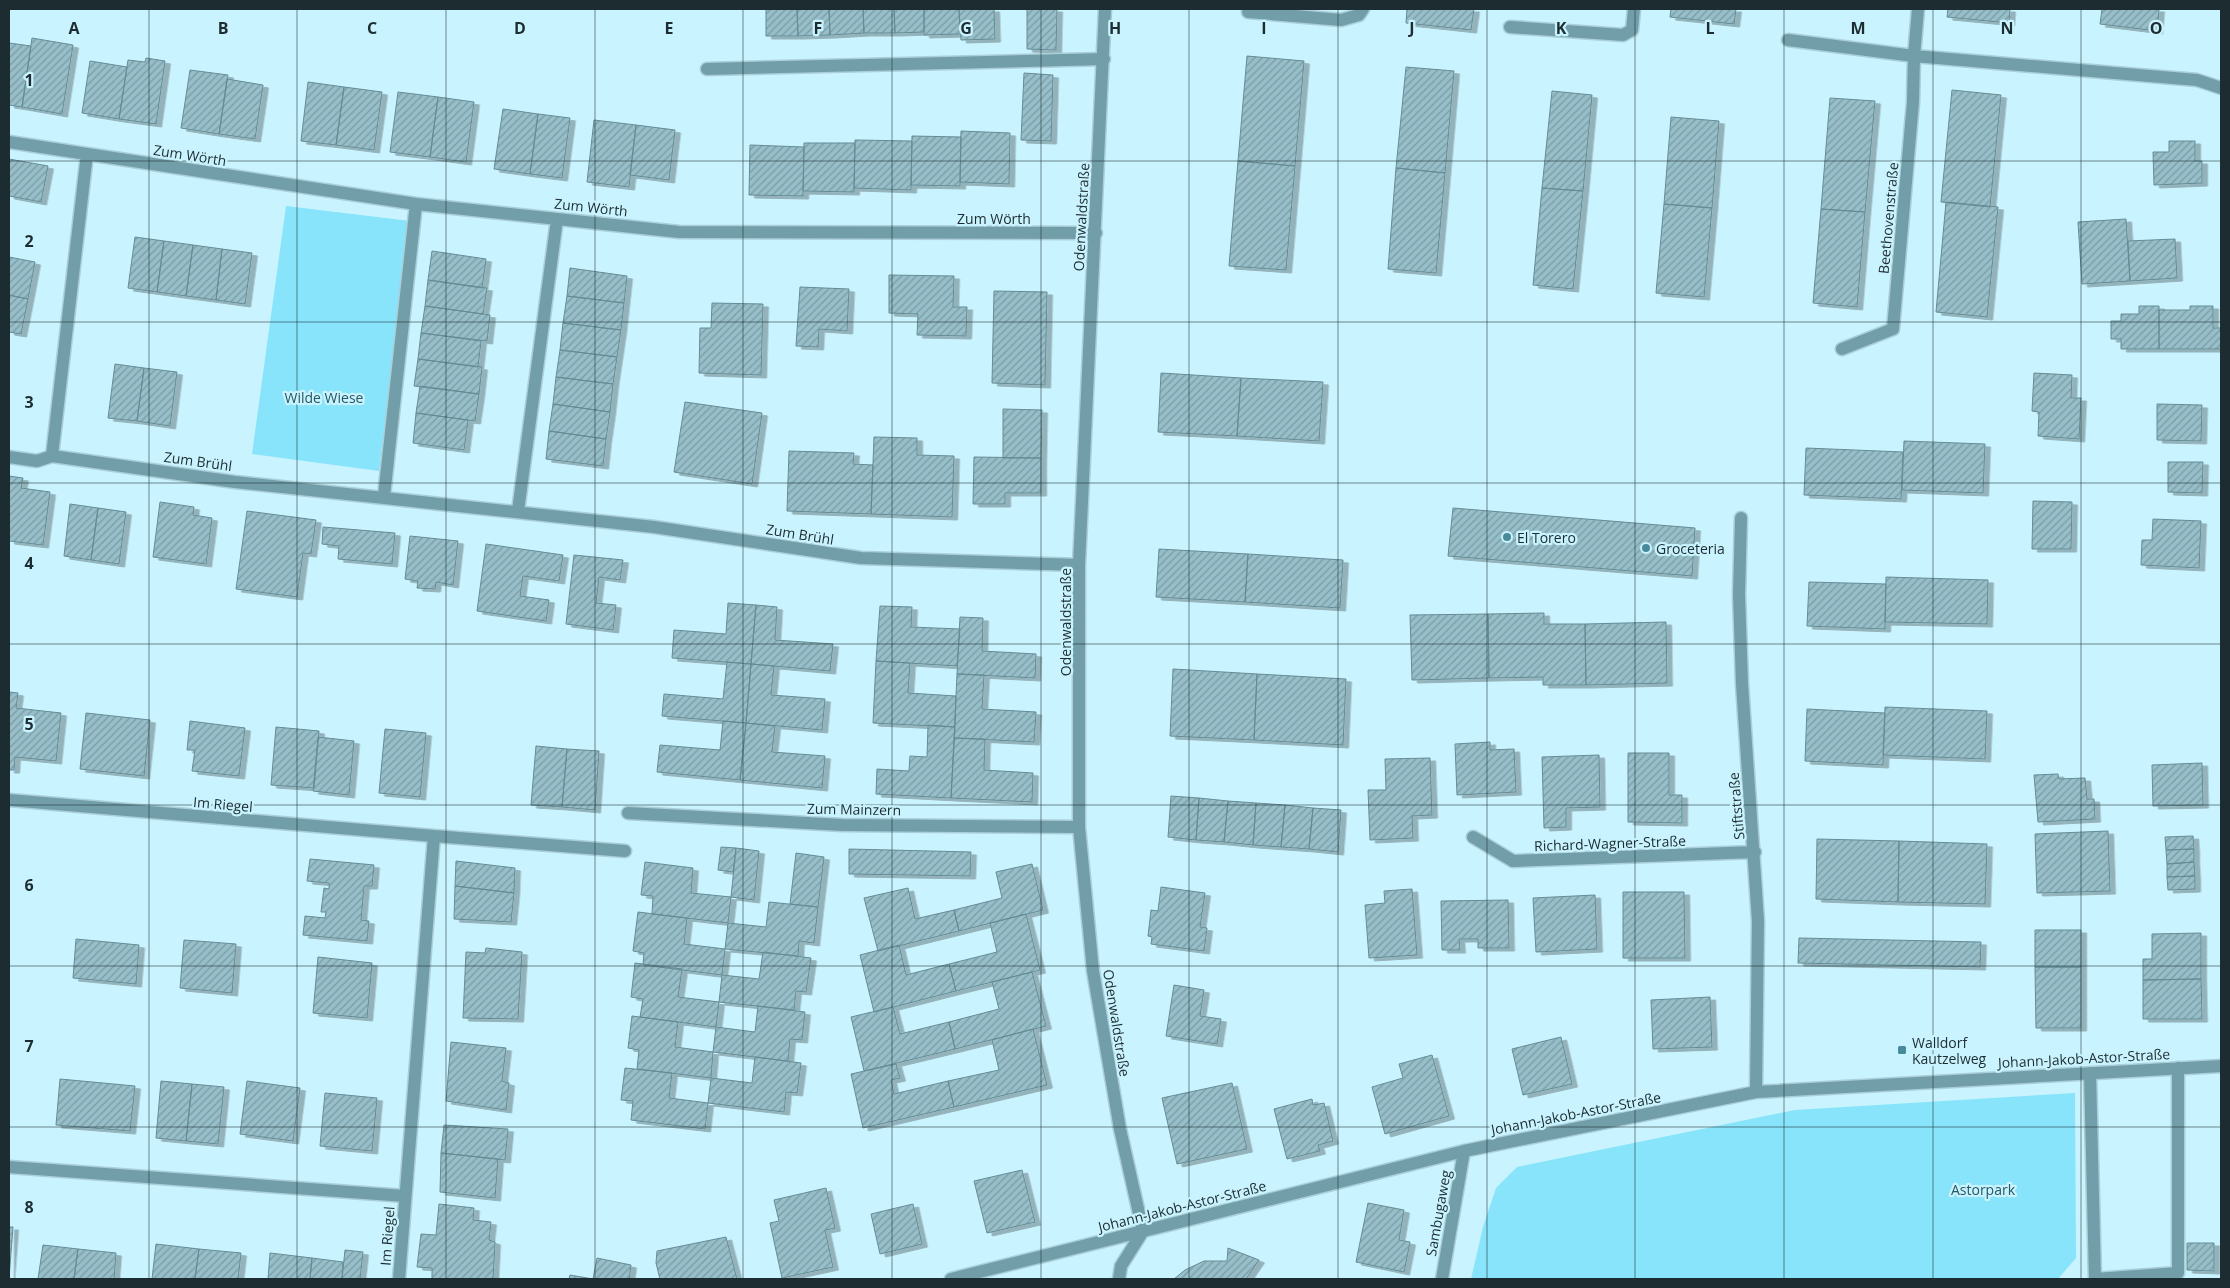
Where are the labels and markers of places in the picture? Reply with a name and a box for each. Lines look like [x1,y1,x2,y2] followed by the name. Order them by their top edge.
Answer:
[1517,528,1576,547] place label: El Torero
[1501,531,1513,543] marker: El Torero
[1656,539,1725,558] place label: Groceteria
[1640,542,1652,554] marker: Groceteria
[1912,1033,1987,1068] place label: Walldorf Kautzelweg
[1896,1044,1908,1056] marker: Walldorf Kautzelweg

